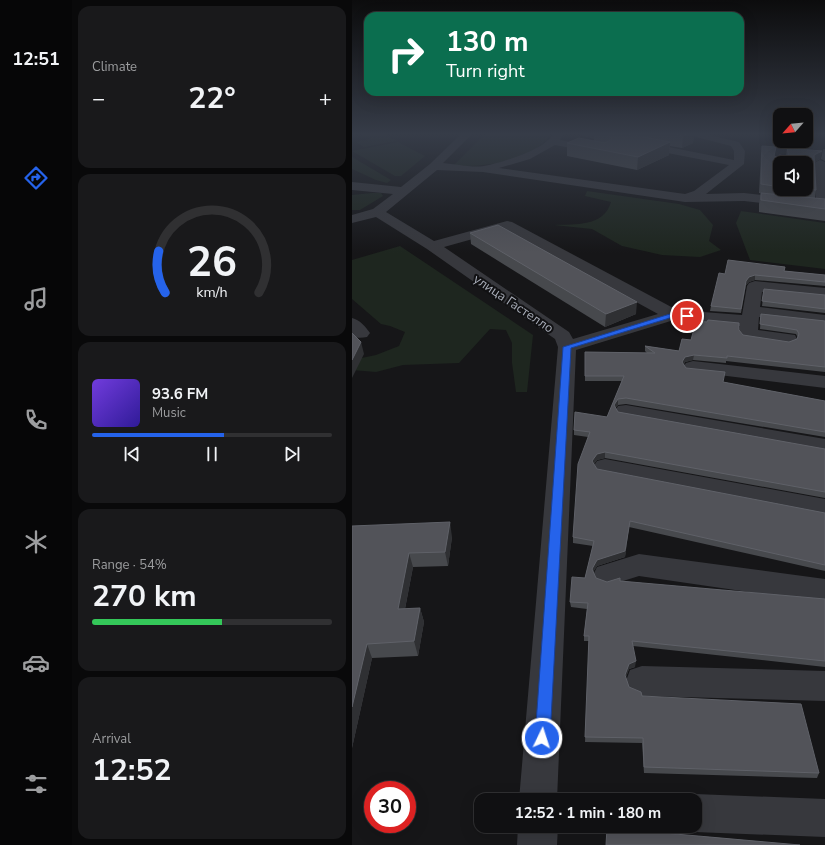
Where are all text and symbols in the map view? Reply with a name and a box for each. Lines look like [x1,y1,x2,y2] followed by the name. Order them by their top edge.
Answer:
[446,23,529,61] text: 130 m
[380,28,432,80] icon: right
[12,47,60,71] text: 12:51
[92,58,137,76] text: Climate
[446,59,525,83] text: Turn right
[188,78,236,119] text: 22°
[92,84,105,114] text: −
[319,84,332,114] text: +
[773,108,813,148] north arrow
[773,108,813,196] map controls
[773,156,813,196] button: sound
[22,164,50,192] icon: directions
[187,233,237,290] text: 26
[470,270,557,337] street label: улица Гастелло
[196,282,228,301] text: km/h
[22,285,50,313] icon: music
[670,299,704,333] pin
[676,305,698,327] icon: arrive
[152,384,208,404] text: 93.6 FM
[152,404,186,422] text: Music
[22,406,50,434] icon: phone
[121,443,143,465] icon: previous
[201,443,223,465] icon: pause
[281,443,303,465] icon: next
[22,528,50,556] icon: climate
[92,556,167,574] text: Range · 54%
[92,576,197,617] text: 270 km
[22,649,50,677] icon: car
[521,717,563,759] position arrow
[92,730,131,748] text: Arrival
[92,750,171,791] text: 12:52
[22,770,50,798] icon: filters
[364,781,416,833] speed limit sign: 30
[515,803,661,823] text: 12:52 · 1 min · 180 m

